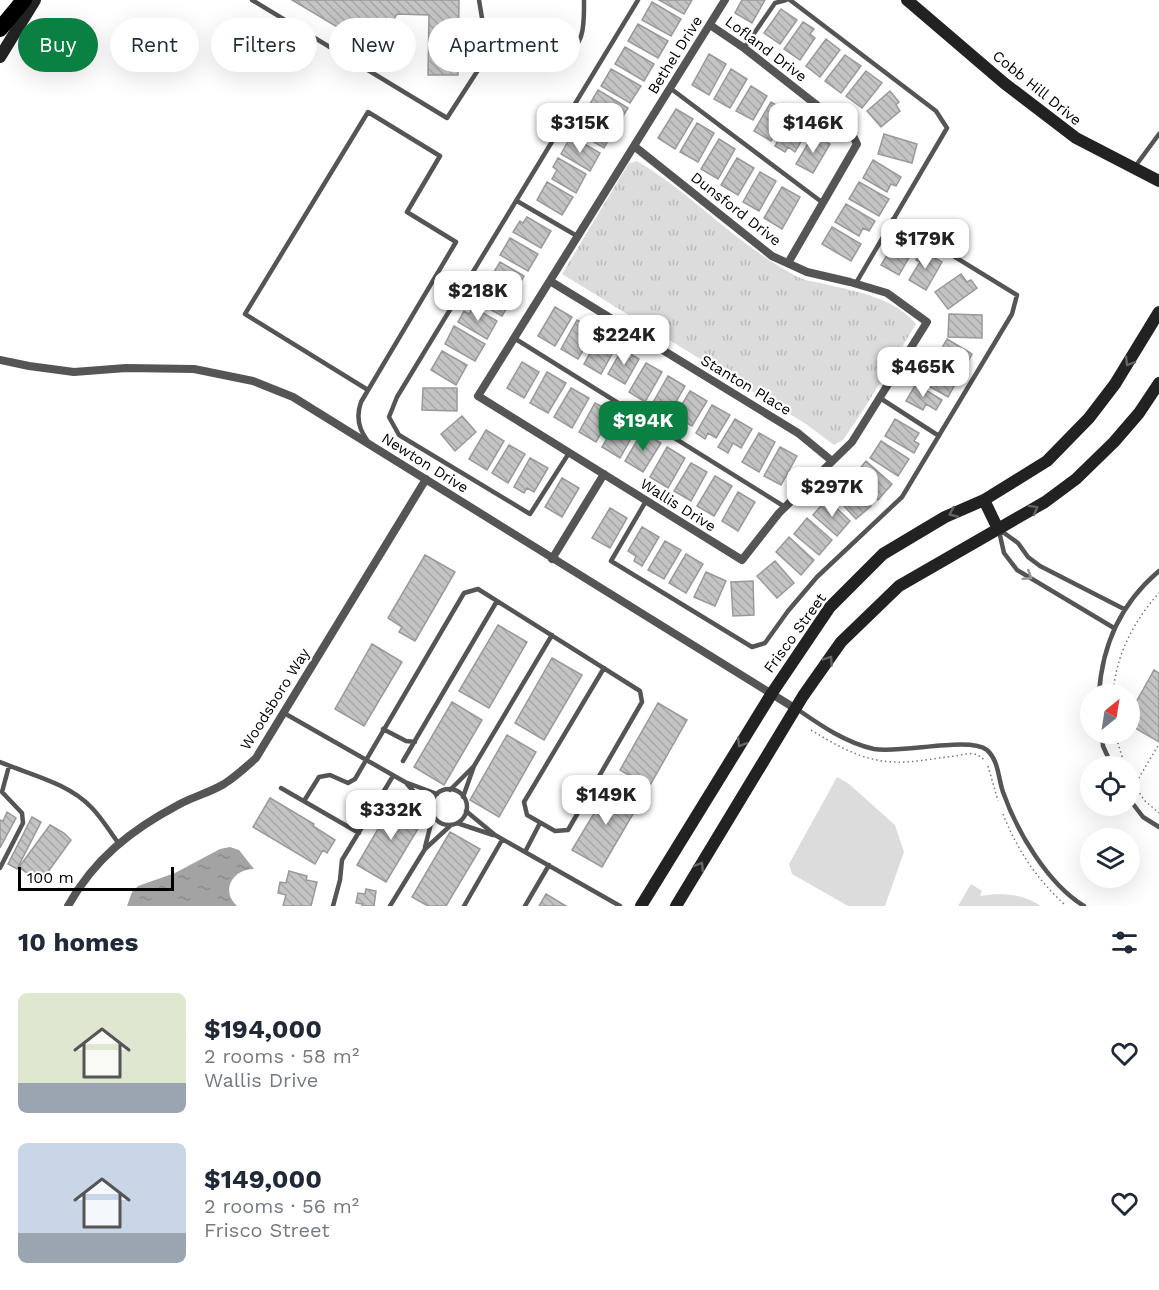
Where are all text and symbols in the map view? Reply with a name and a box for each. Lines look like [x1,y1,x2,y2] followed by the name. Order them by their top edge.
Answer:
[722,12,810,86] street label: Lofland Drive
[644,13,706,97] street label: Bethel Drive
[18,18,98,72] chip: Buy
[110,18,199,72] chip: Rent
[211,18,317,72] chip: Filters
[329,18,416,72] chip: New
[428,18,580,72] chip: Apartment
[989,47,1085,129] street label: Cobb Hill Drive
[538,103,622,154] pin: $315K
[771,103,855,154] pin: $146K
[551,110,609,134] text: $315K
[783,110,843,134] text: $146K
[687,168,785,250] street label: Dunsford Drive
[883,219,967,270] pin: $179K
[895,226,955,250] text: $179K
[436,271,520,322] pin: $218K
[448,278,508,302] text: $218K
[582,315,666,366] pin: $224K
[592,322,656,346] text: $224K
[881,347,965,398] pin: $465K
[697,351,795,419] street label: Stanton Place
[891,354,955,378] text: $465K
[1125,356,1137,366] one-way arrow
[601,401,685,452] pin: $194K
[613,408,673,432] text: $194K
[378,429,472,497] street label: Newton Drive
[790,467,874,518] pin: $297K
[801,474,863,498] text: $297K
[637,475,719,535] street label: Wallis Drive
[1028,504,1038,516] one-way arrow
[948,506,959,518] one-way arrow
[1022,569,1032,581] one-way arrow
[760,589,830,676] street label: Frisco Street
[236,644,314,753] street label: Woodsboro Way
[822,656,833,667] one-way arrow
[1080,684,1140,744] north arrow
[1080,684,1140,888] map controls
[737,736,748,747] one-way arrow
[1080,756,1140,816] button: locate
[564,775,648,826] pin: $149K
[576,782,636,806] text: $149K
[349,790,433,841] pin: $332K
[360,797,422,821] text: $332K
[1080,828,1140,888] button: layers
[693,862,705,872] one-way arrow
[18,864,174,892] scale bar
[27,868,74,887] text: 100 m
[1108,926,1141,959] icon: filters
[18,927,138,957] text: 10 homes
[204,1014,322,1044] text: $194,000
[66,1017,138,1089] icon: home
[1108,1037,1141,1070] icon: heart
[204,1044,359,1068] text: 2 rooms · 58 m²
[204,1068,318,1092] text: Wallis Drive
[204,1164,322,1194] text: $149,000
[66,1167,138,1239] icon: home
[1108,1187,1141,1220] icon: heart
[204,1194,359,1218] text: 2 rooms · 56 m²
[204,1218,330,1242] text: Frisco Street

